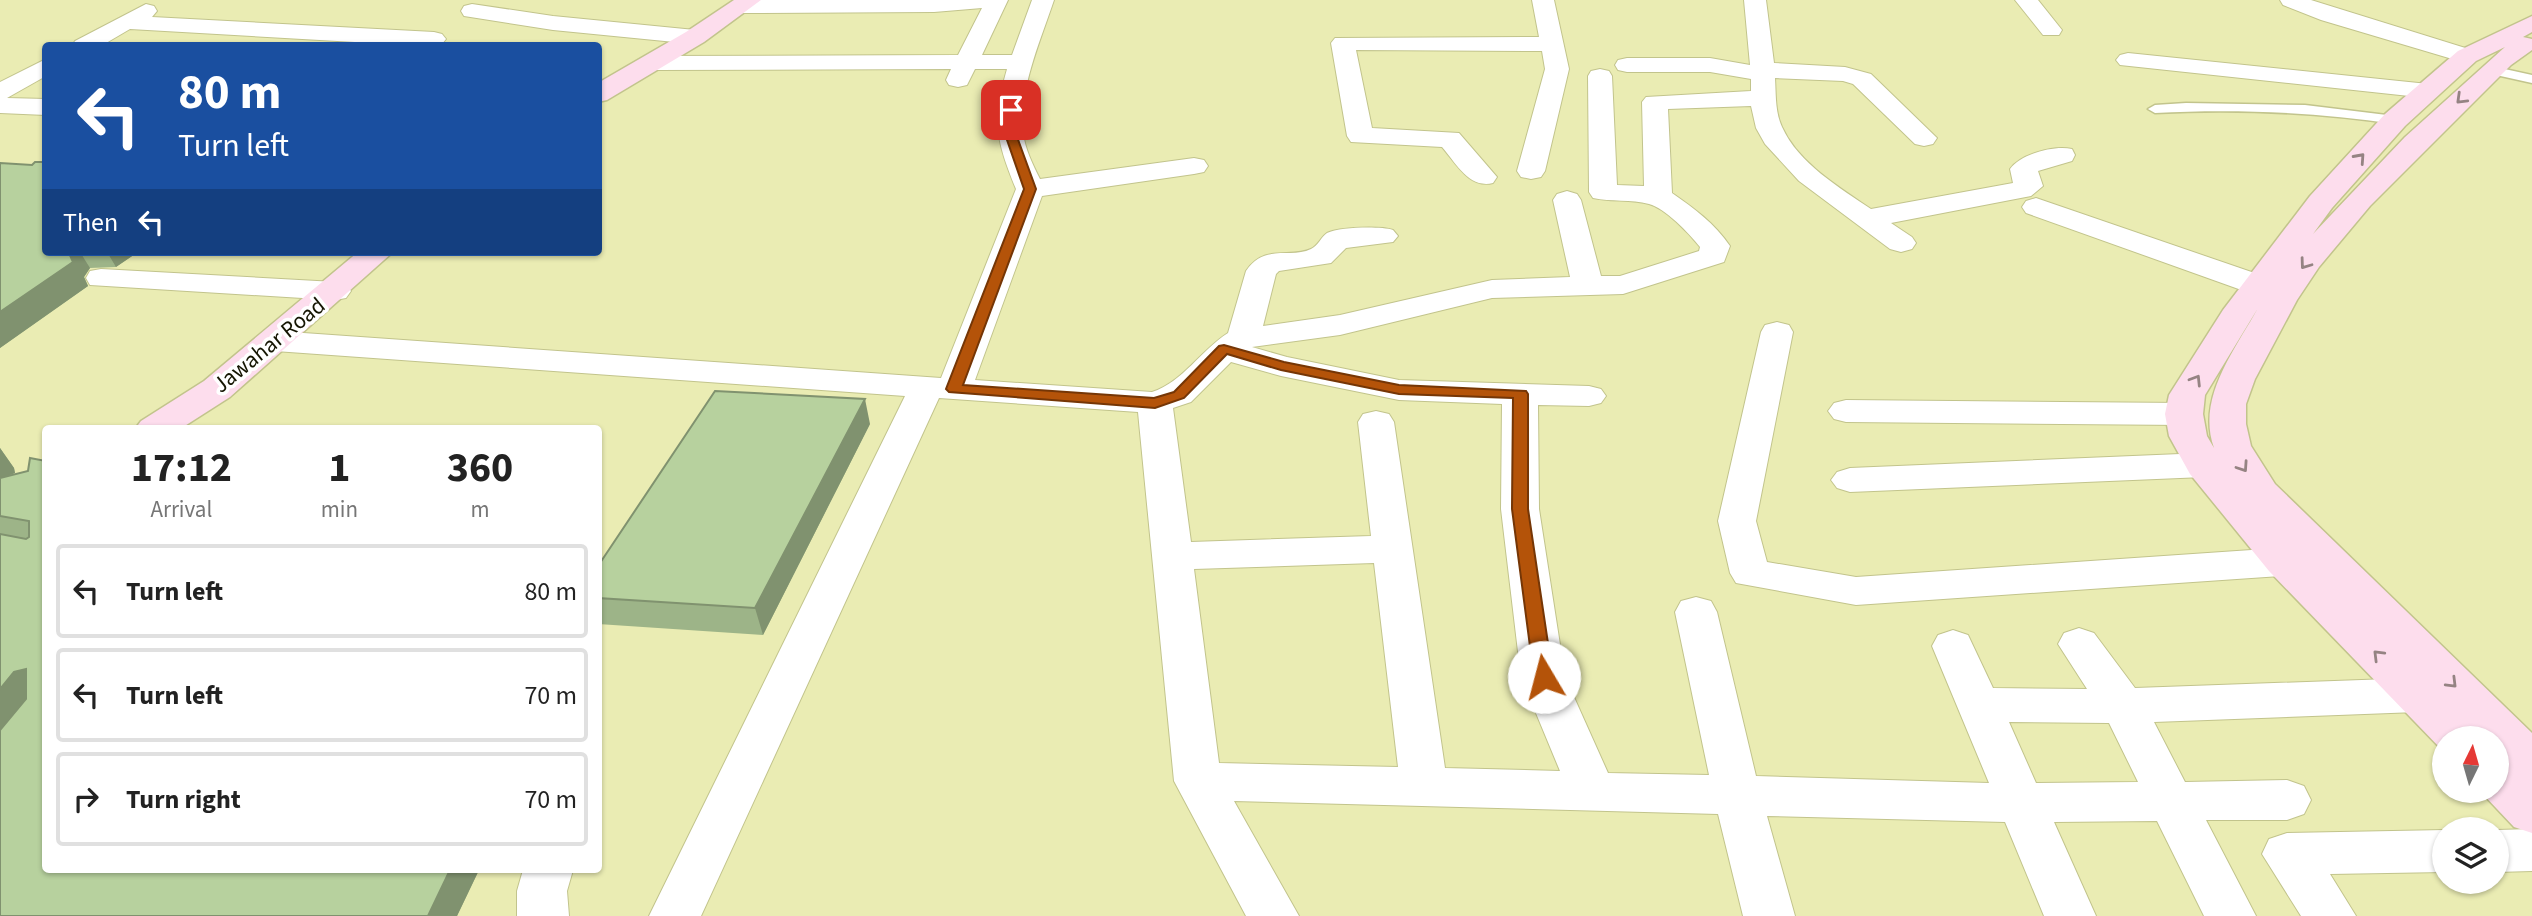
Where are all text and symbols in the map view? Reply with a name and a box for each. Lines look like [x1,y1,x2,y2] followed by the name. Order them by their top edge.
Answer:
[178,58,282,128] text: 80 m
[63,70,154,161] icon: left
[981,80,1041,140] pin
[2457,90,2470,103] one-way arrow
[992,91,1030,129] icon: arrive
[178,123,289,169] text: Turn left
[2352,153,2364,166] one-way arrow
[132,203,170,241] icon: left
[63,204,118,241] text: Then
[2301,256,2314,269] one-way arrow
[206,289,332,401] street label: Jawahar Road
[2188,375,2201,388] one-way arrow
[131,438,232,498] text: 17:12
[328,438,350,498] text: 1
[447,438,513,498] text: 360
[2235,460,2248,473] one-way arrow
[150,493,212,526] text: Arrival
[321,493,358,526] text: min
[470,493,490,526] text: m
[67,572,105,610] icon: left
[126,573,223,610] text: Turn left
[524,573,577,610] text: 80 m
[1507,640,1581,714] position arrow
[2373,650,2386,663] one-way arrow
[2444,675,2457,688] one-way arrow
[67,676,105,714] icon: left
[126,677,223,714] text: Turn left
[524,677,577,714] text: 70 m
[2432,726,2510,803] north arrow
[2432,726,2509,894] map controls
[67,780,105,818] icon: right
[126,781,241,818] text: Turn right
[524,781,577,818] text: 70 m
[2432,817,2509,894] button: layers

